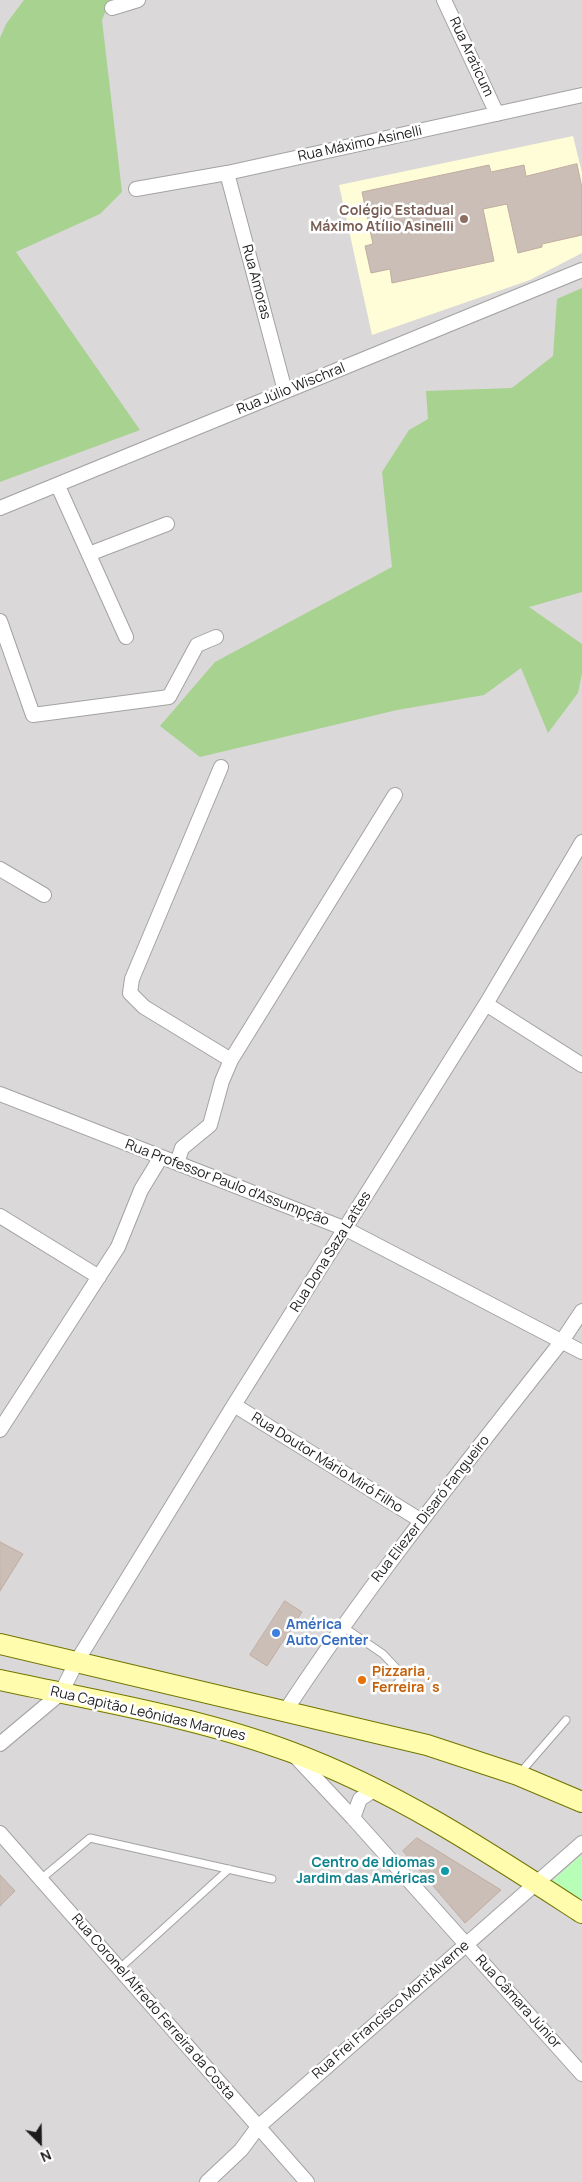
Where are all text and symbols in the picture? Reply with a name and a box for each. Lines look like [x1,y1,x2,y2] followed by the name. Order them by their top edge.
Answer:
[445,15,497,99] street label: Rua Araticum
[296,123,424,165] street label: Rua Máximo Asinelli
[310,203,454,236] place label: Colégio Estadual Máximo Atílio Asinelli
[458,213,470,225] marker: Colégio Estadual Máximo Atílio Asinelli
[238,243,274,321] street label: Rua Amoras
[234,360,348,418] street label: Rua Júlio Wischral
[123,1136,331,1230] street label: Rua Professor Paulo d'Assumpção
[287,1189,375,1315] street label: Rua Dona Saza Lattes
[248,1409,406,1517] street label: Rua Doutor Mário Miró Filho
[369,1432,493,1586] street label: Rua Eliezer Disaró Fangueiro
[286,1617,368,1650] place label: América Auto Center
[270,1627,282,1639] marker: América Auto Center
[372,1664,440,1696] place label: Pizzaria Ferreira´s
[356,1674,368,1686] marker: Pizzaria Ferreira´s
[49,1683,247,1745] street label: Rua Capitão Leônidas Marques
[296,1855,435,1888] place label: Centro de Idiomas Jardim das Américas
[439,1865,451,1877] marker: Centro de Idiomas Jardim das Américas
[68,1911,238,2103] street label: Rua Coronel Alfredo Ferreira da Costa
[309,1937,473,2083] street label: Rua Frei Francisco Mont'Alverne
[472,1952,564,2052] street label: Rua Câmara Júnior
[15,2117,65,2167] north arrow
[38,2146,54,2167] text: N

